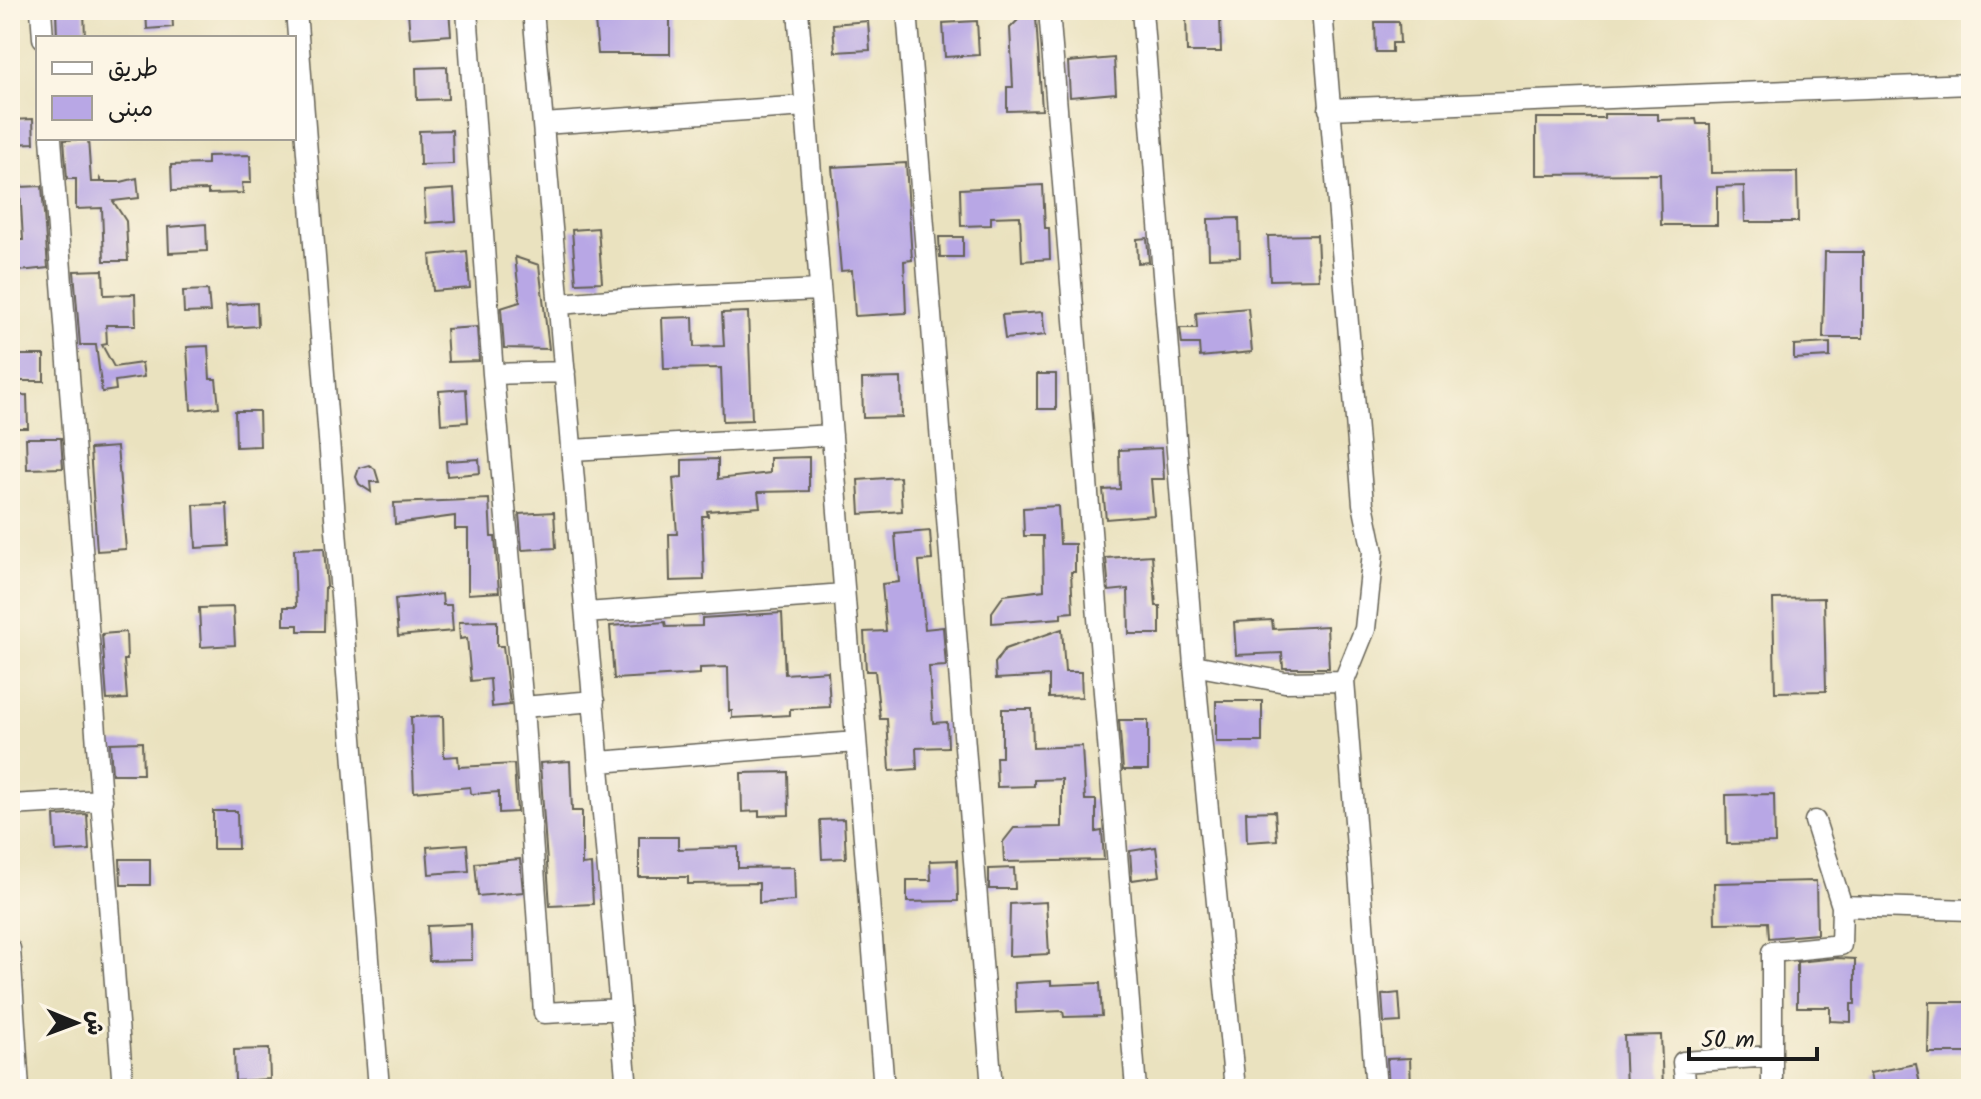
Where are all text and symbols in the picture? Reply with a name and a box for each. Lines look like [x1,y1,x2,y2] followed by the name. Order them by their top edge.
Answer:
[36,36,296,140] legend
[108,50,158,89] text: طريق
[108,90,153,129] text: مبنى
[36,983,116,1063] north arrow
[76,1011,111,1036] text: ش
[1689,1011,1817,1061] scale bar
[1701,1021,1755,1060] text: 50 m

